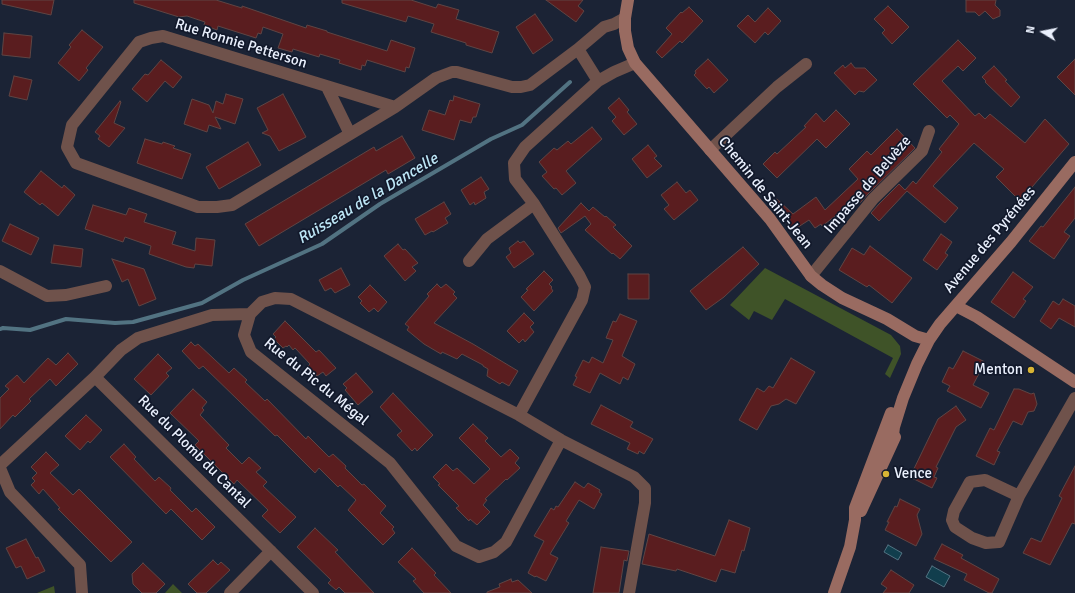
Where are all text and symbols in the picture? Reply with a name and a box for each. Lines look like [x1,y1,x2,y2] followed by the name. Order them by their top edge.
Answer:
[1023,12,1063,52] north arrow
[173,15,309,73] street label: Rue Ronnie Petterson
[1024,25,1038,35] text: N
[821,132,915,238] street label: Impasse de Belvèze
[714,133,816,253] street label: Chemin de Saint-Jean
[294,149,442,249] water label: Ruisseau de la Dancelle
[940,183,1040,297] street label: Avenue des Pyrénées
[260,334,372,430] street label: Rue du Pic du Mégal
[974,361,1023,379] place label: Menton
[1026,365,1036,375] marker: Menton
[134,392,254,512] street label: Rue du Plomb du Cantal
[894,465,932,483] place label: Vence
[881,469,891,479] marker: Vence

